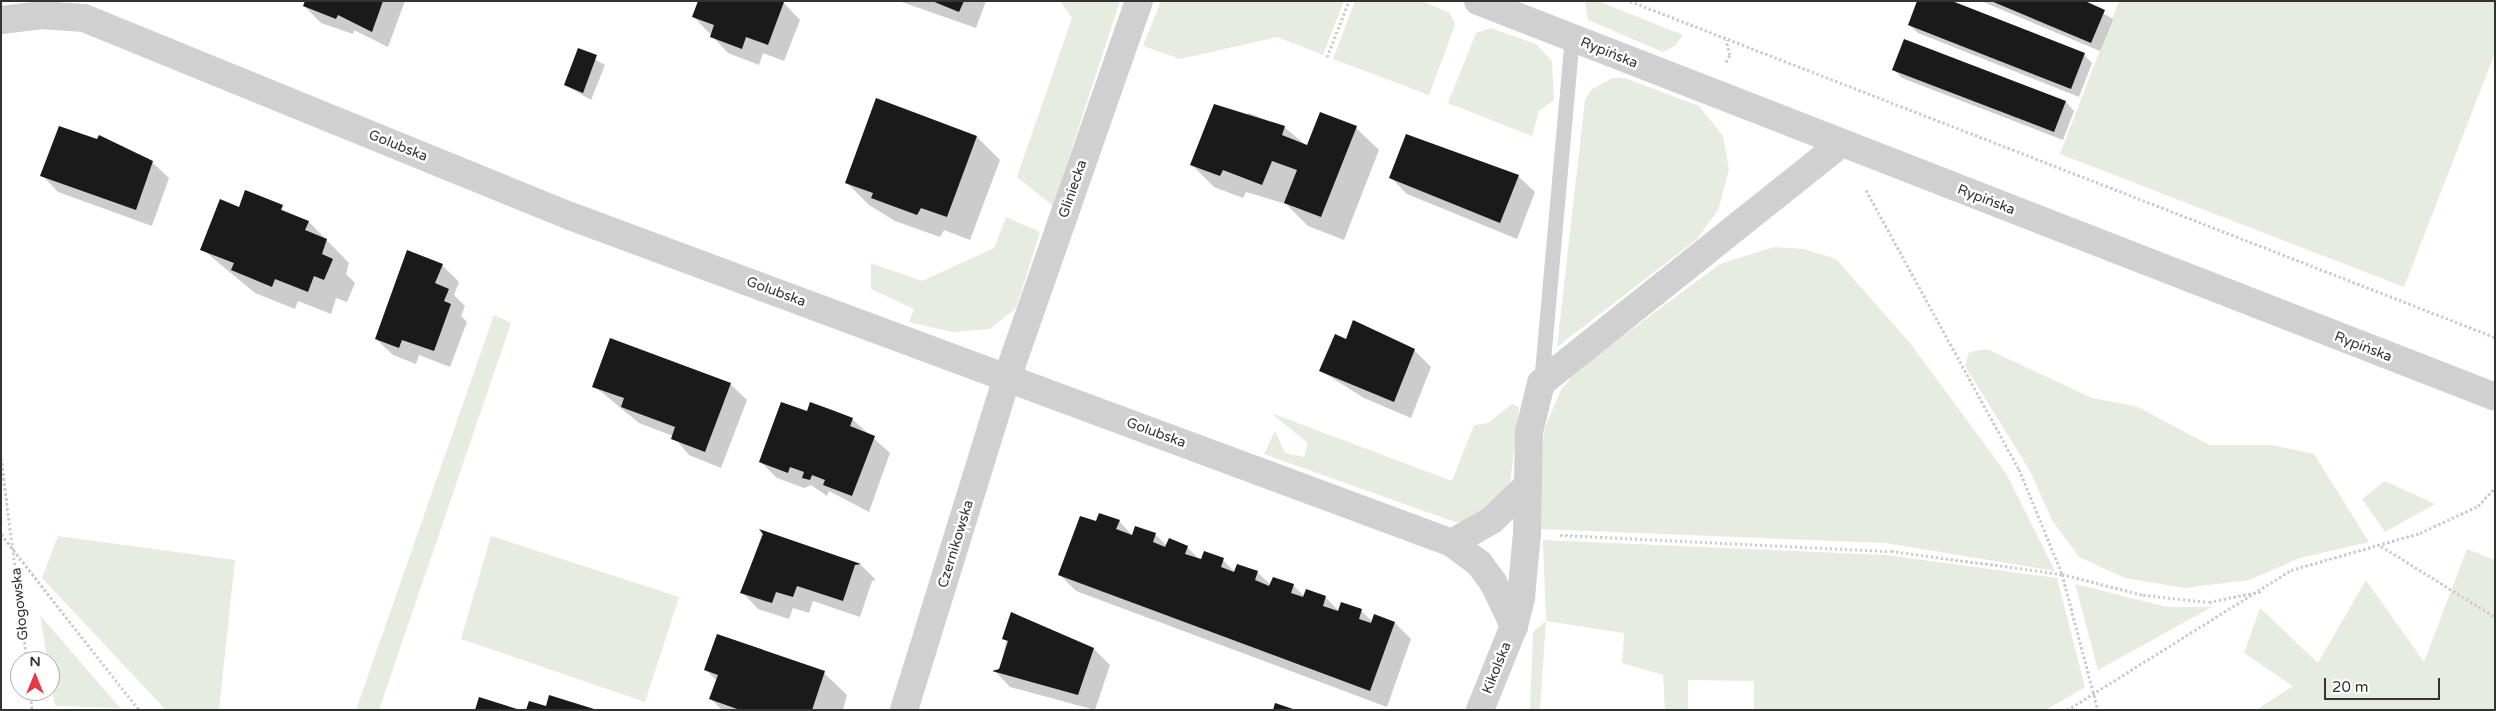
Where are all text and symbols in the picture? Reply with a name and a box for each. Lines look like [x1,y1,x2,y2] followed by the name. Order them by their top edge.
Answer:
[1578,34,1640,72] street label: Rypińska
[366,127,430,165] street label: Golubska
[1055,158,1091,220] street label: Gliniecka
[1955,181,2017,219] street label: Rypińska
[744,273,808,311] street label: Golubska
[2332,328,2394,366] street label: Rypińska
[1124,414,1188,452] street label: Golubska
[935,498,977,590] street label: Czernikowska
[8,567,32,641] street label: Głogowska
[1479,640,1515,696] street label: Kikolska
[10,651,60,701] north arrow
[29,653,41,670] text: N
[2326,668,2442,700] scale bar
[2332,678,2369,696] text: 20 m

